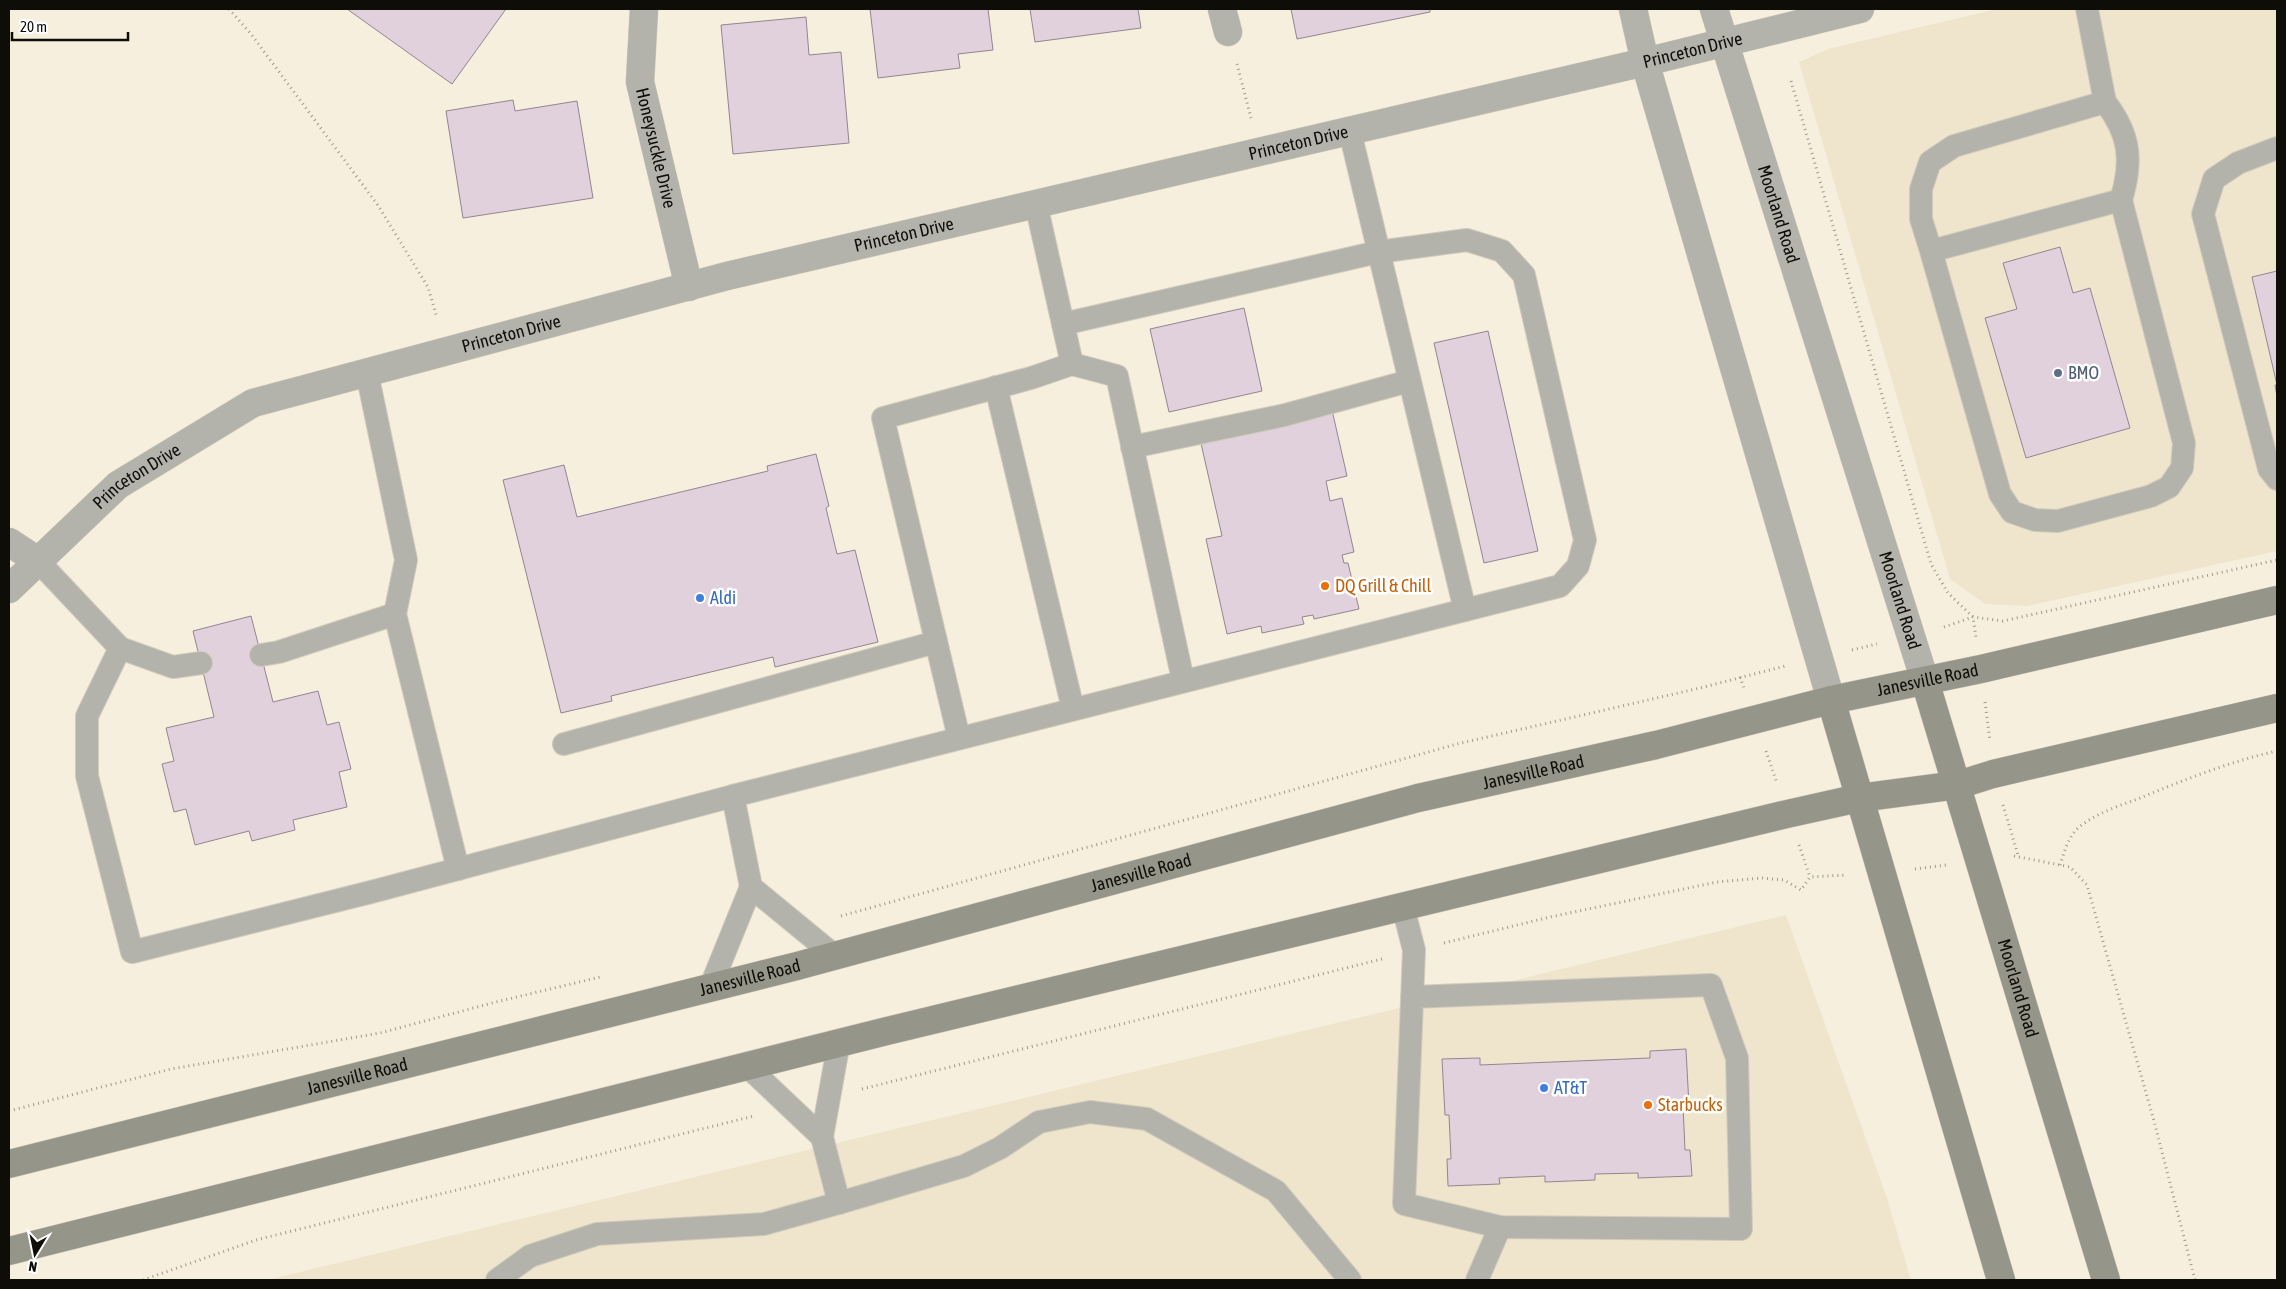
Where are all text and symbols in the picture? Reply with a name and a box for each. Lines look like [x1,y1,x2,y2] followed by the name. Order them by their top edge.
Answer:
[12,10,129,42] scale bar
[20,18,47,35] text: 20 m
[1641,27,1744,72] street label: Princeton Drive
[632,86,681,210] street label: Honeysuckle Drive
[1246,121,1350,164] street label: Princeton Drive
[1754,162,1804,266] street label: Moorland Road
[852,213,956,256] street label: Princeton Drive
[459,310,563,357] street label: Princeton Drive
[2068,362,2099,383] place label: BMO
[2052,367,2064,379] marker: BMO
[88,439,184,513] street label: Princeton Drive
[1875,549,1925,652] street label: Moorland Road
[1335,575,1432,596] place label: DQ Grill & Chill
[1319,580,1331,592] marker: DQ Grill & Chill
[710,587,736,608] place label: Aldi
[694,592,706,604] marker: Aldi
[1875,659,1980,700] street label: Janesville Road
[1480,750,1586,793] street label: Janesville Road
[1088,849,1194,896] street label: Janesville Road
[1994,936,2043,1040] street label: Moorland Road
[697,955,803,1000] street label: Janesville Road
[304,1053,410,1099] street label: Janesville Road
[1554,1077,1587,1098] place label: AT&T
[1538,1082,1550,1094] marker: AT&T
[1658,1094,1723,1115] place label: Starbucks
[1642,1099,1654,1111] marker: Starbucks
[10,1229,60,1279] north arrow
[27,1258,38,1275] text: N

